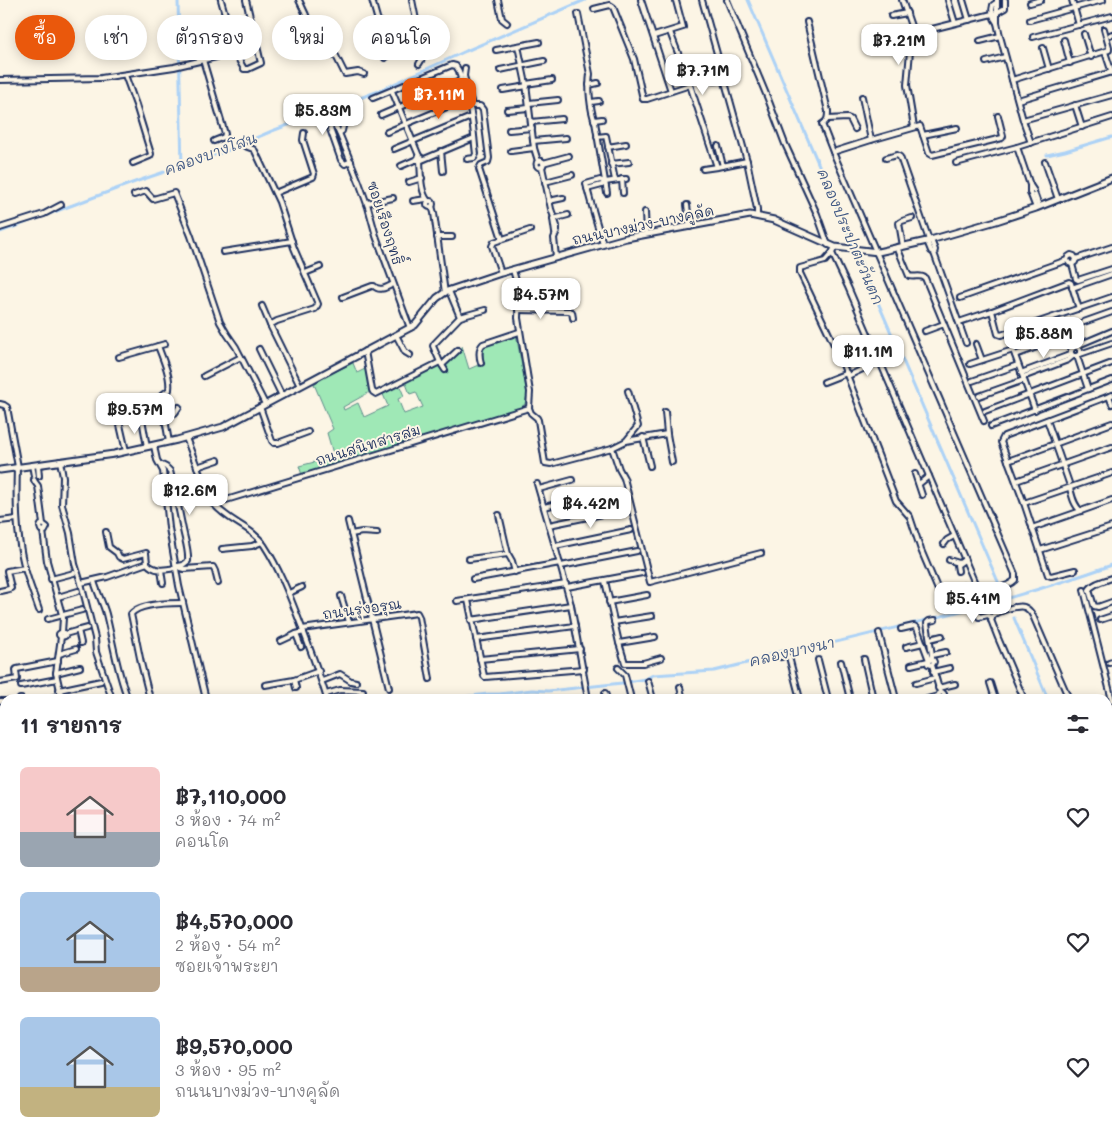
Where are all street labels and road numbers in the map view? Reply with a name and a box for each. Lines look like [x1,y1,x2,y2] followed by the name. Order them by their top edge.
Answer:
[363,178,410,268] street label: ซอยเรืองฤทธิ์
[570,200,716,250] street label: ถนนบางม่วง-บางคูลัด
[313,420,423,470] street label: ถนนสนิทสารสม
[321,593,403,625] street label: ถนนรุ่งอรุณ

